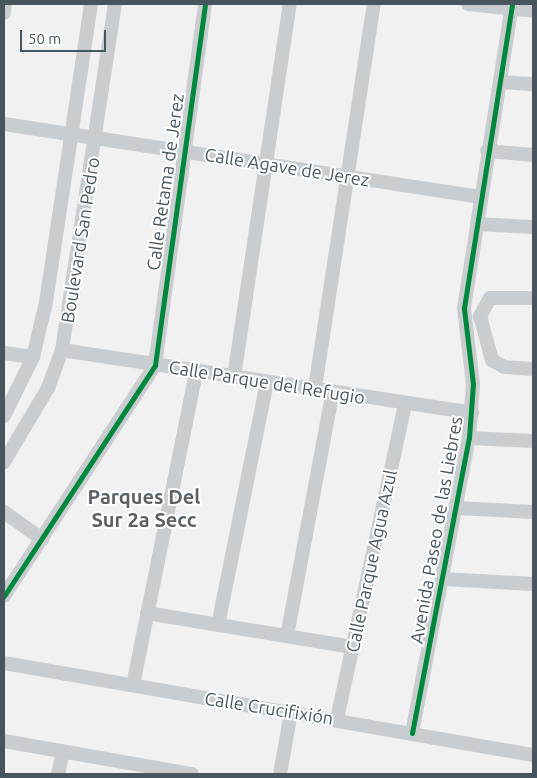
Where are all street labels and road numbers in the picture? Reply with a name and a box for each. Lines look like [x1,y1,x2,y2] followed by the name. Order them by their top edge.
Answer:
[142,92,188,272] street label: Calle Retama de Jerez
[203,143,371,191] street label: Calle Agave de Jerez
[56,156,104,324] street label: Boulevard San Pedro
[167,356,367,408] street label: Calle Parque del Refugio
[405,415,467,645] street label: Avenida Paseo de las Liebres
[341,468,401,654] street label: Calle Parque Agua Azul
[203,687,335,729] street label: Calle Crucifixión

